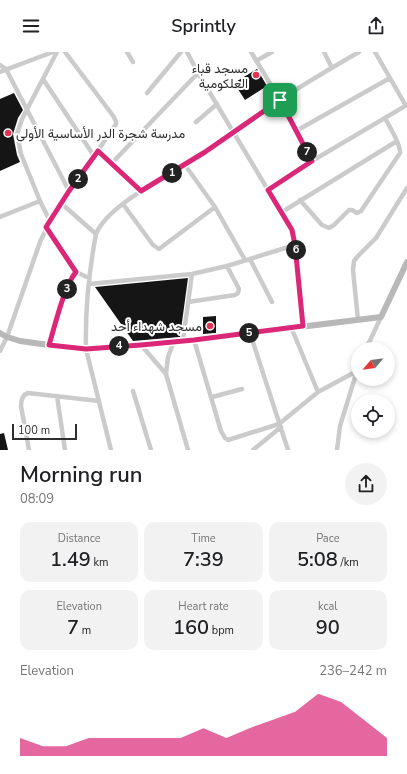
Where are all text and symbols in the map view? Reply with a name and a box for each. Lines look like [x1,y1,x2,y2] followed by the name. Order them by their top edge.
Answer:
[171,14,236,38] text: Sprintly
[20,15,42,37] icon: menu
[365,15,387,37] icon: share
[192,60,248,93] place label: مسجد قباء العلكومية
[251,70,261,80] marker: مسجد قباء العلكومية
[263,83,297,117] pin
[269,89,291,111] icon: arrive
[16,125,185,143] place label: مدرسة شجرة الدر الأساسية الأولى
[3,128,13,138] marker: مدرسة شجرة الدر الأساسية الأولى
[297,142,317,162] pin: 7
[304,144,310,159] text: 7
[162,163,182,183] pin: 1
[169,165,175,180] text: 1
[68,169,88,189] pin: 2
[75,171,81,186] text: 2
[286,240,306,260] pin: 6
[293,242,299,257] text: 6
[57,279,77,299] pin: 3
[64,281,70,296] text: 3
[111,318,202,336] place label: مسجد شهداء أحد
[205,321,215,331] marker: مسجد شهداء أحد
[239,323,259,343] pin: 5
[246,325,252,340] text: 5
[109,336,129,356] pin: 4
[116,338,122,353] text: 4
[351,342,395,386] north arrow
[351,342,395,438] map controls
[351,394,395,438] button: locate
[12,422,77,441] scale bar
[18,423,50,438] text: 100 m
[20,460,143,490] text: Morning run
[345,463,387,505] button: share
[20,490,54,508] text: 08:09
[58,531,101,546] text: Distance
[191,531,216,546] text: Time
[316,531,340,546] text: Pace
[50,546,91,573] text: 1.49
[183,546,224,573] text: 7:39
[297,546,338,573] text: 5:08
[91,555,108,570] text: km
[338,555,359,570] text: /km
[56,599,102,614] text: Elevation
[178,599,229,614] text: Heart rate
[318,599,338,614] text: kcal
[67,614,79,641] text: 7
[173,614,209,641] text: 160
[316,614,340,641] text: 90
[79,623,91,638] text: m
[209,623,234,638] text: bpm
[20,662,74,680] text: Elevation
[319,662,387,680] text: 236–242 m

